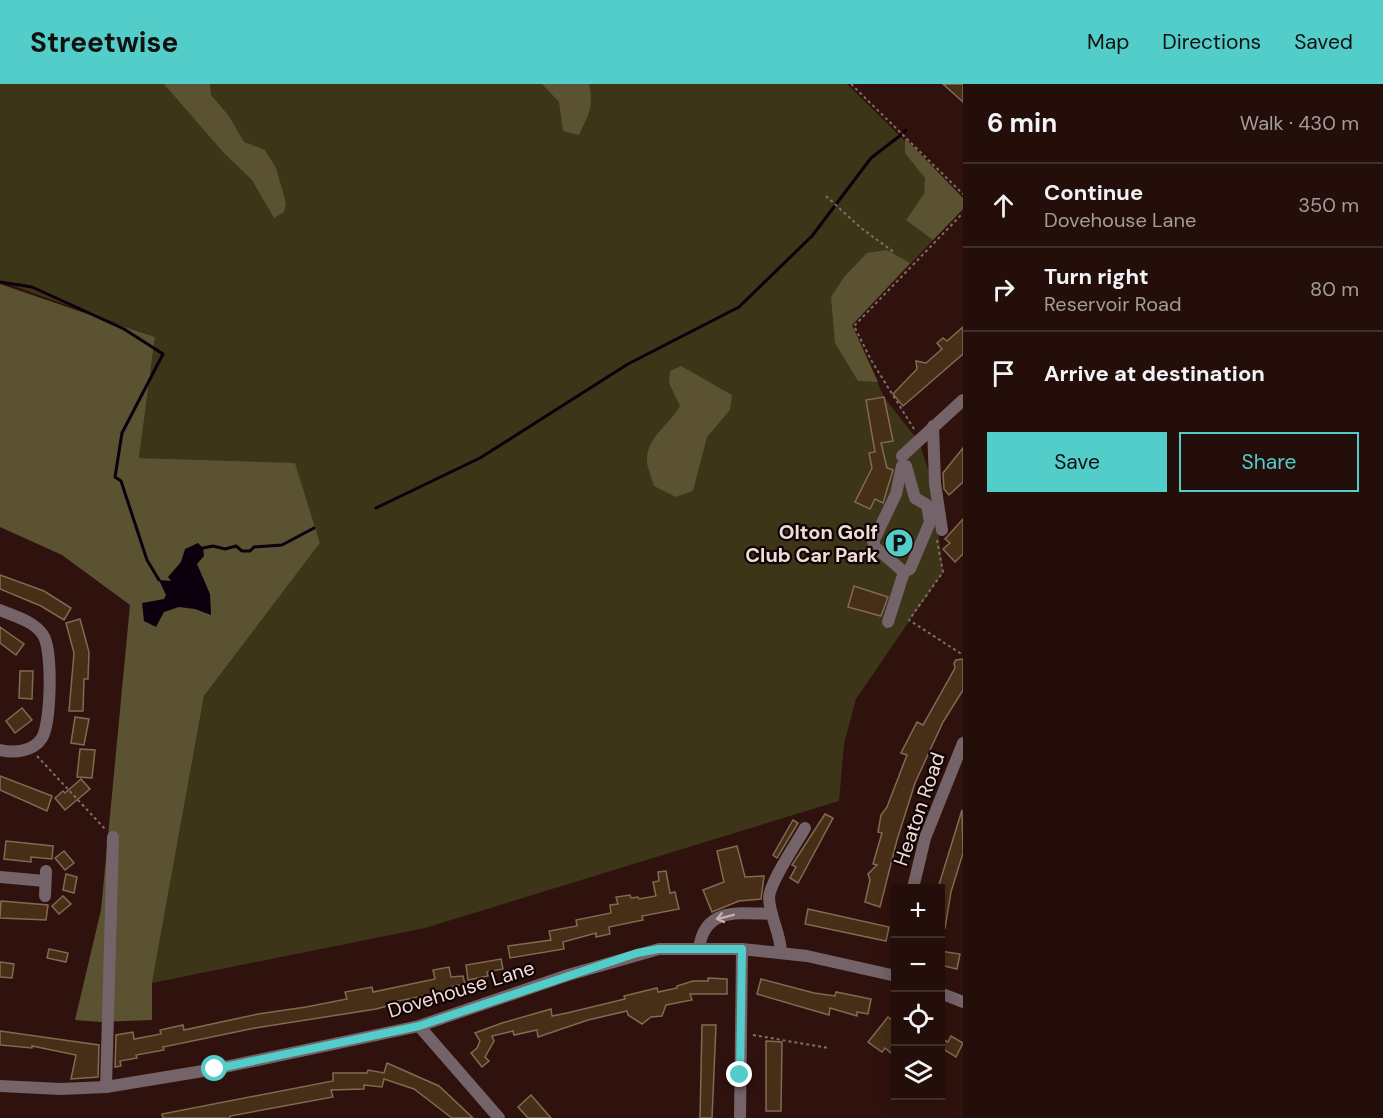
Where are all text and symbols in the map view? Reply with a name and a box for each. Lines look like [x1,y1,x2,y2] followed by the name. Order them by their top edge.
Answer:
[30,24,178,61] text: Streetwise
[1087,28,1129,56] text: Map
[1162,28,1261,56] text: Directions
[1294,28,1353,56] text: Saved
[987,106,1057,140] text: 6 min
[1240,110,1359,136] text: Walk · 430 m
[1044,178,1143,207] text: Continue
[987,189,1020,222] icon: ahead
[1298,192,1359,218] text: 350 m
[1044,207,1196,233] text: Dovehouse Lane
[1044,262,1149,291] text: Turn right
[987,273,1020,306] icon: right
[1310,276,1359,302] text: 80 m
[1044,291,1181,317] text: Reservoir Road
[987,357,1020,390] icon: arrive
[1044,359,1265,388] text: Arrive at destination
[987,432,1167,492] button: Save
[1179,432,1359,492] button: Share
[745,519,878,568] place label: Olton Golf Club Car Park
[883,527,915,559] parking icon: Olton Golf Club Car Park
[887,749,951,869] street label: Heaton Road
[891,884,945,1100] map controls
[891,884,945,938] button: +
[716,911,735,923] one-way arrow
[891,938,945,992] button: −
[384,954,538,1024] street label: Dovehouse Lane
[891,992,945,1046] button: locate
[891,1046,945,1100] button: layers
[201,1055,227,1081] route start
[726,1061,752,1087] route end

